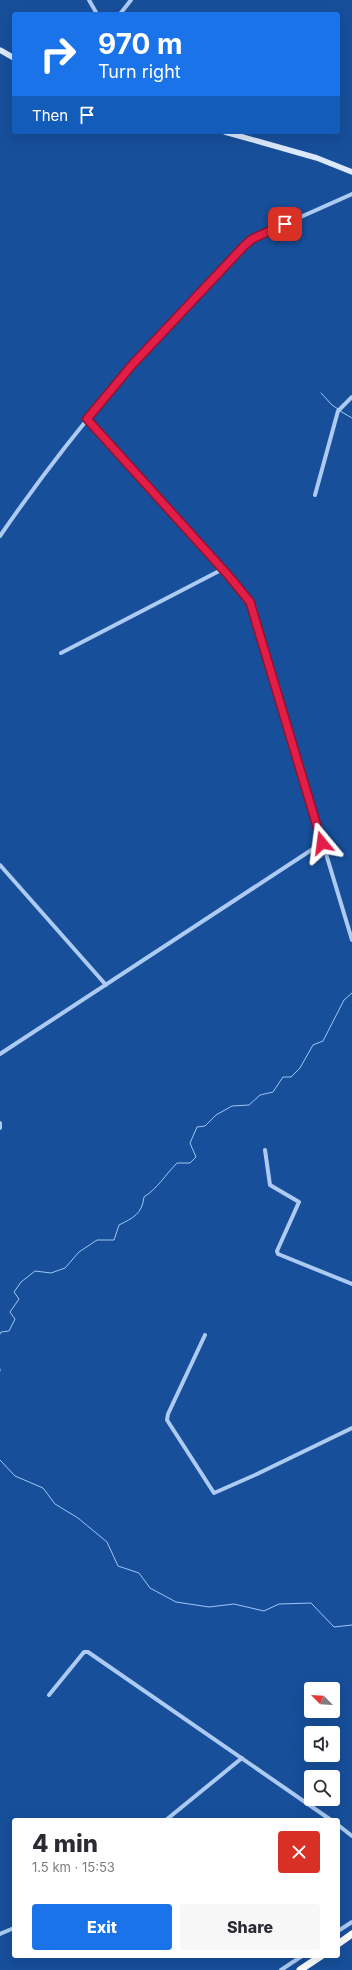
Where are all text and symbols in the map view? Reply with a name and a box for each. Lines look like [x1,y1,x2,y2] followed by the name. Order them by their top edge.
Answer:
[98,27,183,61] text: 970 m
[32,28,84,80] icon: right
[98,61,181,82] text: Turn right
[76,104,98,126] icon: arrive
[32,106,68,125] text: Then
[268,207,302,241] pin
[274,213,296,235] icon: arrive
[301,822,343,864] position arrow
[304,1682,340,1718] north arrow
[304,1682,340,1806] map controls
[304,1726,340,1762] button: sound
[304,1770,340,1806] button: search
[32,1829,98,1858] text: 4 min
[278,1831,320,1873] button: close
[32,1859,115,1875] text: 1.5 km · 15:53
[32,1904,172,1950] button: Exit
[180,1904,320,1950] button: Share

